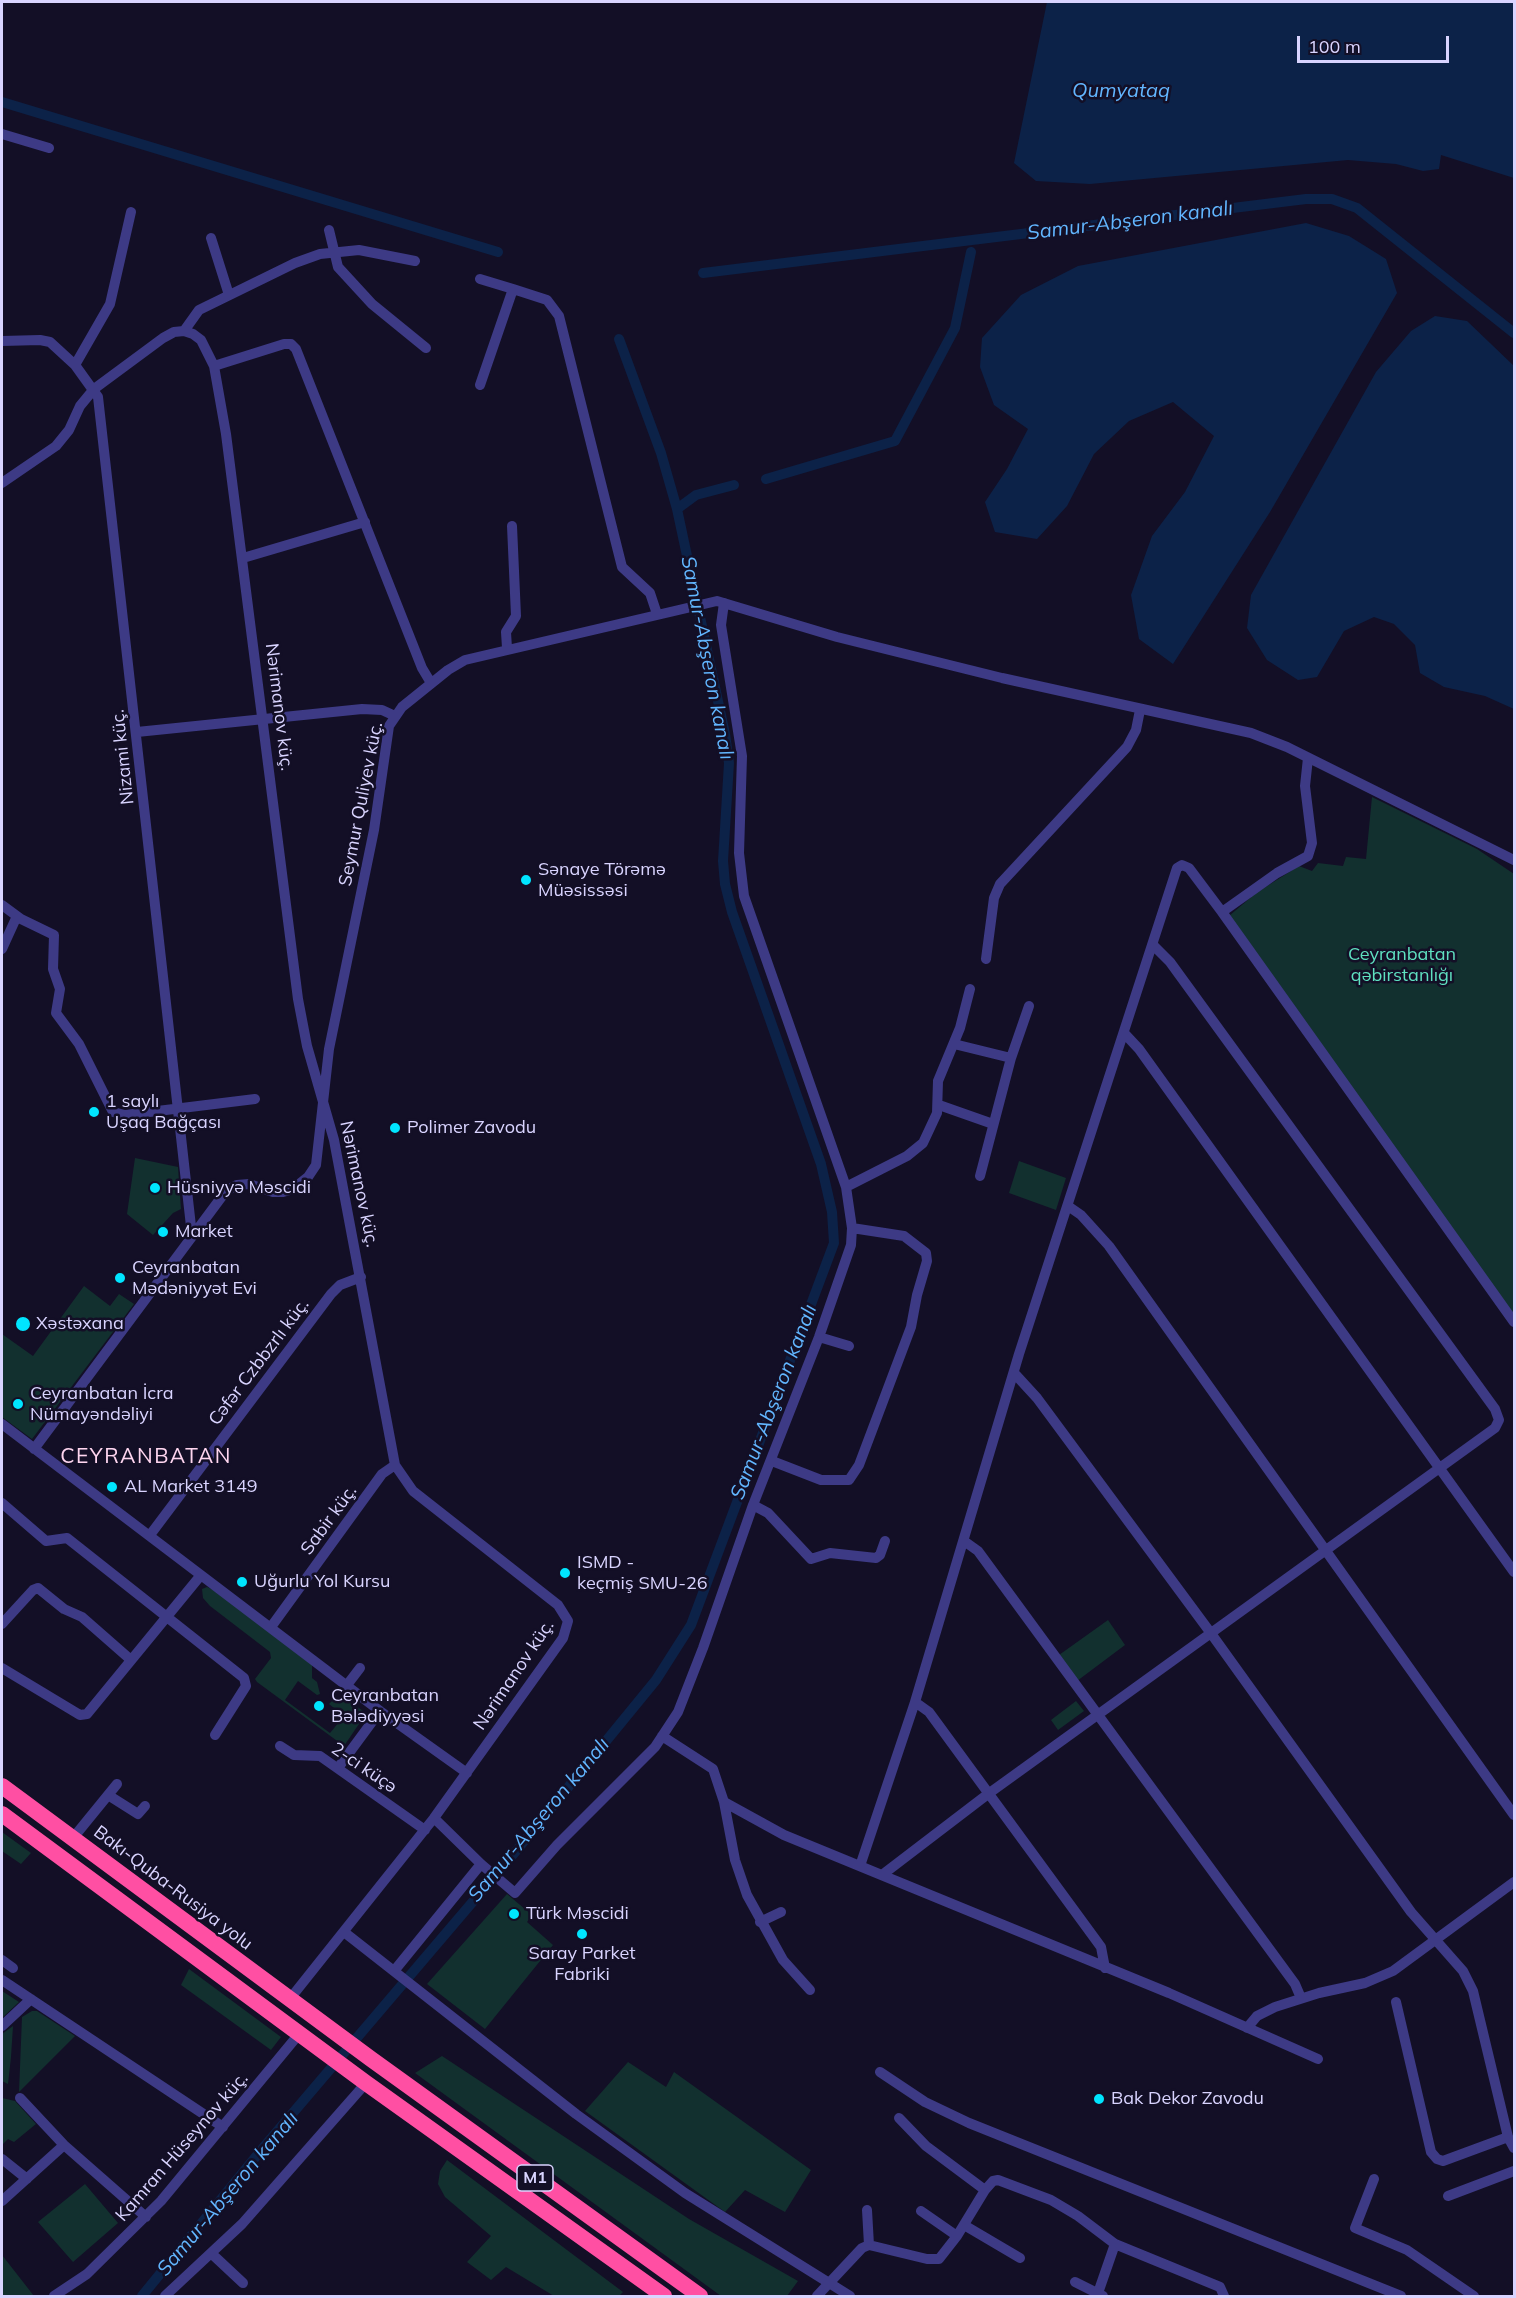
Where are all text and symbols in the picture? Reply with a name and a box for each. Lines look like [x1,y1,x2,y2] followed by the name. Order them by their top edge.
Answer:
[1300,24,1452,62] scale bar
[1308,35,1361,58] text: 100 m
[1072,79,1170,103] water label: Qumyataq
[1026,196,1234,246] water label: Samur-Abşeron kanalı
[675,554,739,762] water label: Samur-Abşeron kanalı
[260,642,298,772] street label: Nərimanov küç.
[107,708,139,806] street label: Nizami küç.
[334,720,388,888] street label: Seymur Quliyev küç.
[538,859,666,902] place label: Sənaye Törəmə Müəsissəsi
[519,873,533,887] marker: Sənaye Törəmə Müəsissəsi
[1348,944,1456,986] park label: Ceyranbatan qəbirstanlığı
[106,1091,221,1134] place label: 1 saylı Uşaq Bağçası
[87,1105,101,1119] marker: 1 saylı Uşaq Bağçası
[407,1117,536,1139] place label: Polimer Zavodu
[335,1119,383,1249] street label: Nərimanov küç.
[388,1121,402,1135] marker: Polimer Zavodu
[167,1177,311,1199] place label: Hüsniyyə Məscidi
[148,1181,162,1195] marker: Hüsniyyə Məscidi
[175,1221,233,1243] place label: Market
[156,1225,170,1239] marker: Market
[132,1257,257,1300] place label: Ceyranbatan Mədəniyyət Evi
[113,1271,127,1285] marker: Ceyranbatan Mədəniyyət Evi
[204,1294,314,1430] street label: Cəfər Czbbzrlı küç.
[726,1301,822,1503] water label: Samur-Abşeron kanalı
[36,1313,124,1335] place label: Xəstəxana
[14,1315,32,1333] marker: Xəstəxana
[30,1383,173,1426] place label: Ceyranbatan İcra Nümayəndəliyi
[11,1397,25,1411] marker: Ceyranbatan İcra Nümayəndəliyi
[60,1444,232,1470] district label: CEYRANBATAN
[124,1476,258,1498] place label: AL Market 3149
[105,1480,119,1494] marker: AL Market 3149
[296,1481,362,1559] street label: Sabir küç.
[577,1552,708,1594] place label: ISMD - keçmiş SMU-26
[558,1566,572,1580] marker: ISMD - keçmiş SMU-26
[254,1571,390,1593] place label: Uğurlu Yol Kursu
[235,1575,249,1589] marker: Uğurlu Yol Kursu
[469,1616,559,1734] street label: Nərimanov küç.
[331,1685,439,1728] place label: Ceyranbatan Bələdiyyəsi
[312,1699,326,1713] marker: Ceyranbatan Bələdiyyəsi
[463,1733,615,1907] water label: Samur-Abşeron kanalı
[327,1738,401,1798] street label: 2-ci küçə
[89,1821,257,1955] street label: Bakı-Quba-Rusiya yolu
[526,1903,629,1925] place label: Türk Məscidi
[507,1907,521,1921] marker: Türk Məscidi
[575,1927,589,1941] marker: Saray Parket Fabriki
[528,1943,636,1986] place label: Saray Parket Fabriki
[111,2068,253,2226] street label: Kamran Hüseynov küç.
[1111,2088,1264,2110] place label: Bak Dekor Zavodu
[1092,2092,1106,2106] marker: Bak Dekor Zavodu
[152,2107,304,2281] water label: Samur-Abşeron kanalı
[517,2165,553,2191] road number: M1

